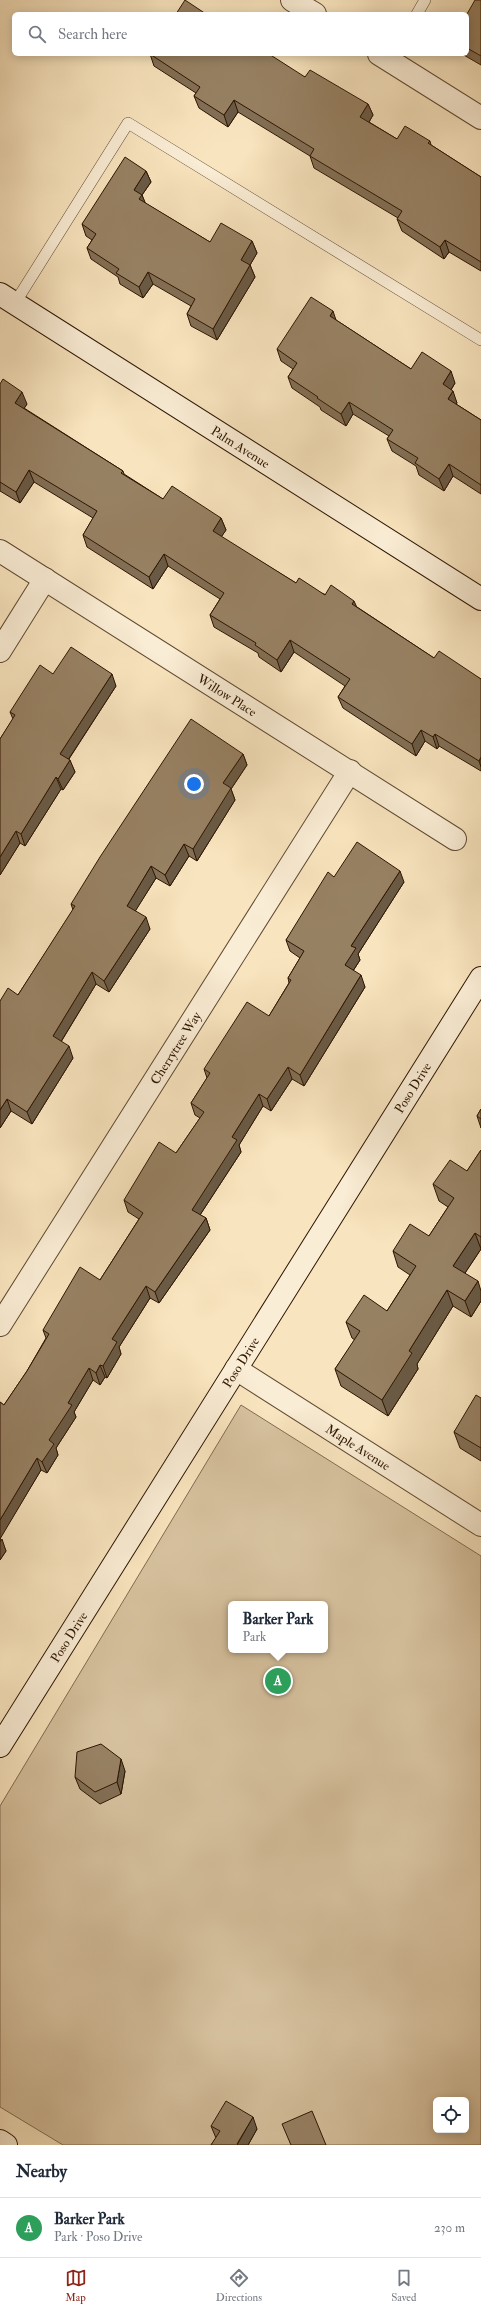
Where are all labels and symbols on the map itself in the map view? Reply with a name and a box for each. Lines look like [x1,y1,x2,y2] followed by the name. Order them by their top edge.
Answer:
[208,423,273,472] street label: Palm Avenue
[193,670,260,721] street label: Willow Place
[184,774,204,794] your location
[147,1009,206,1088] street label: Cherrytree Way
[391,1059,435,1116] street label: Poso Drive
[219,1334,263,1391] street label: Poso Drive
[322,1421,394,1475] street label: Maple Avenue
[47,1608,91,1666] street label: Poso Drive
[265,1666,291,1696] pin: A

